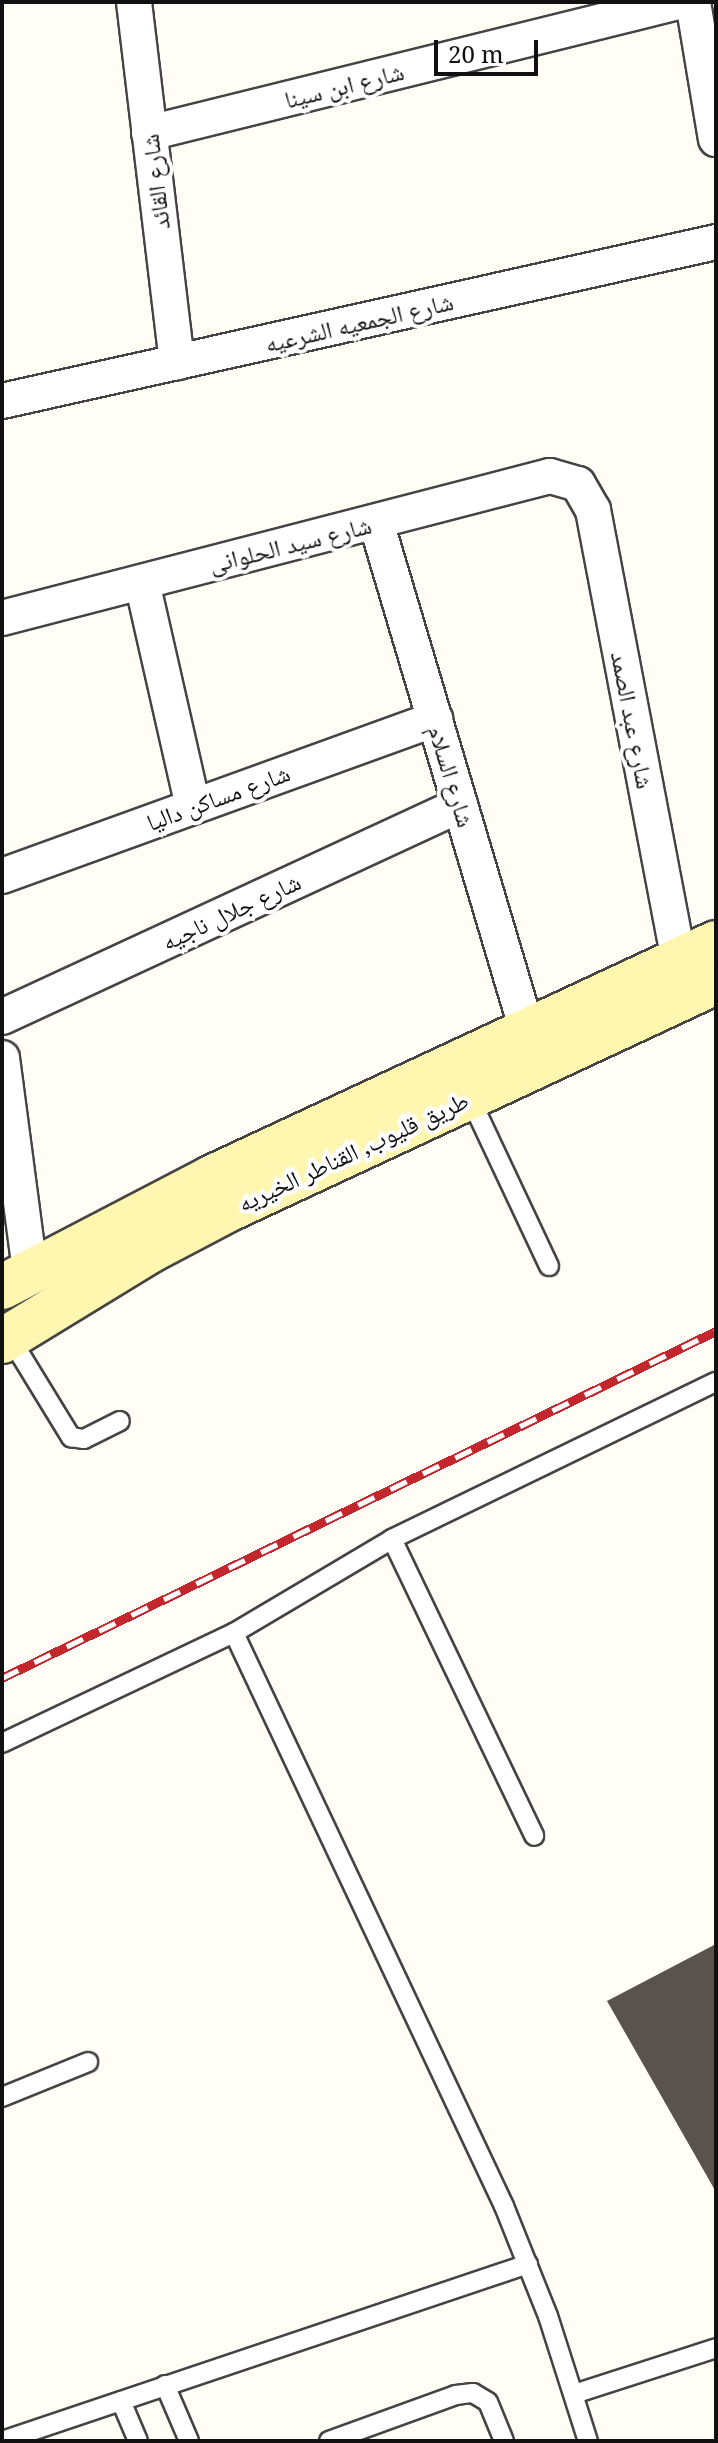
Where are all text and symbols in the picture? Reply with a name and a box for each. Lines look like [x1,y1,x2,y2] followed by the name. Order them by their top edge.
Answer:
[438,24,542,74] scale bar
[448,37,504,70] text: 20 m
[281,56,407,114] street label: شارع ابن سينا
[135,133,175,231] street label: شارع القائد
[262,286,456,358] street label: شارع الجمعيه الشرعيه
[206,510,374,578] street label: شارع سيد الحلوانى
[606,649,660,791] street label: شارع عبد الصمد
[423,722,481,830] street label: شارع السلام
[142,758,294,836] street label: شارع مساكن داليا
[157,866,305,956] street label: شارع جلال ناجيه
[233,1085,473,1217] street label: طريق قليوب, القناطر الخيريه

